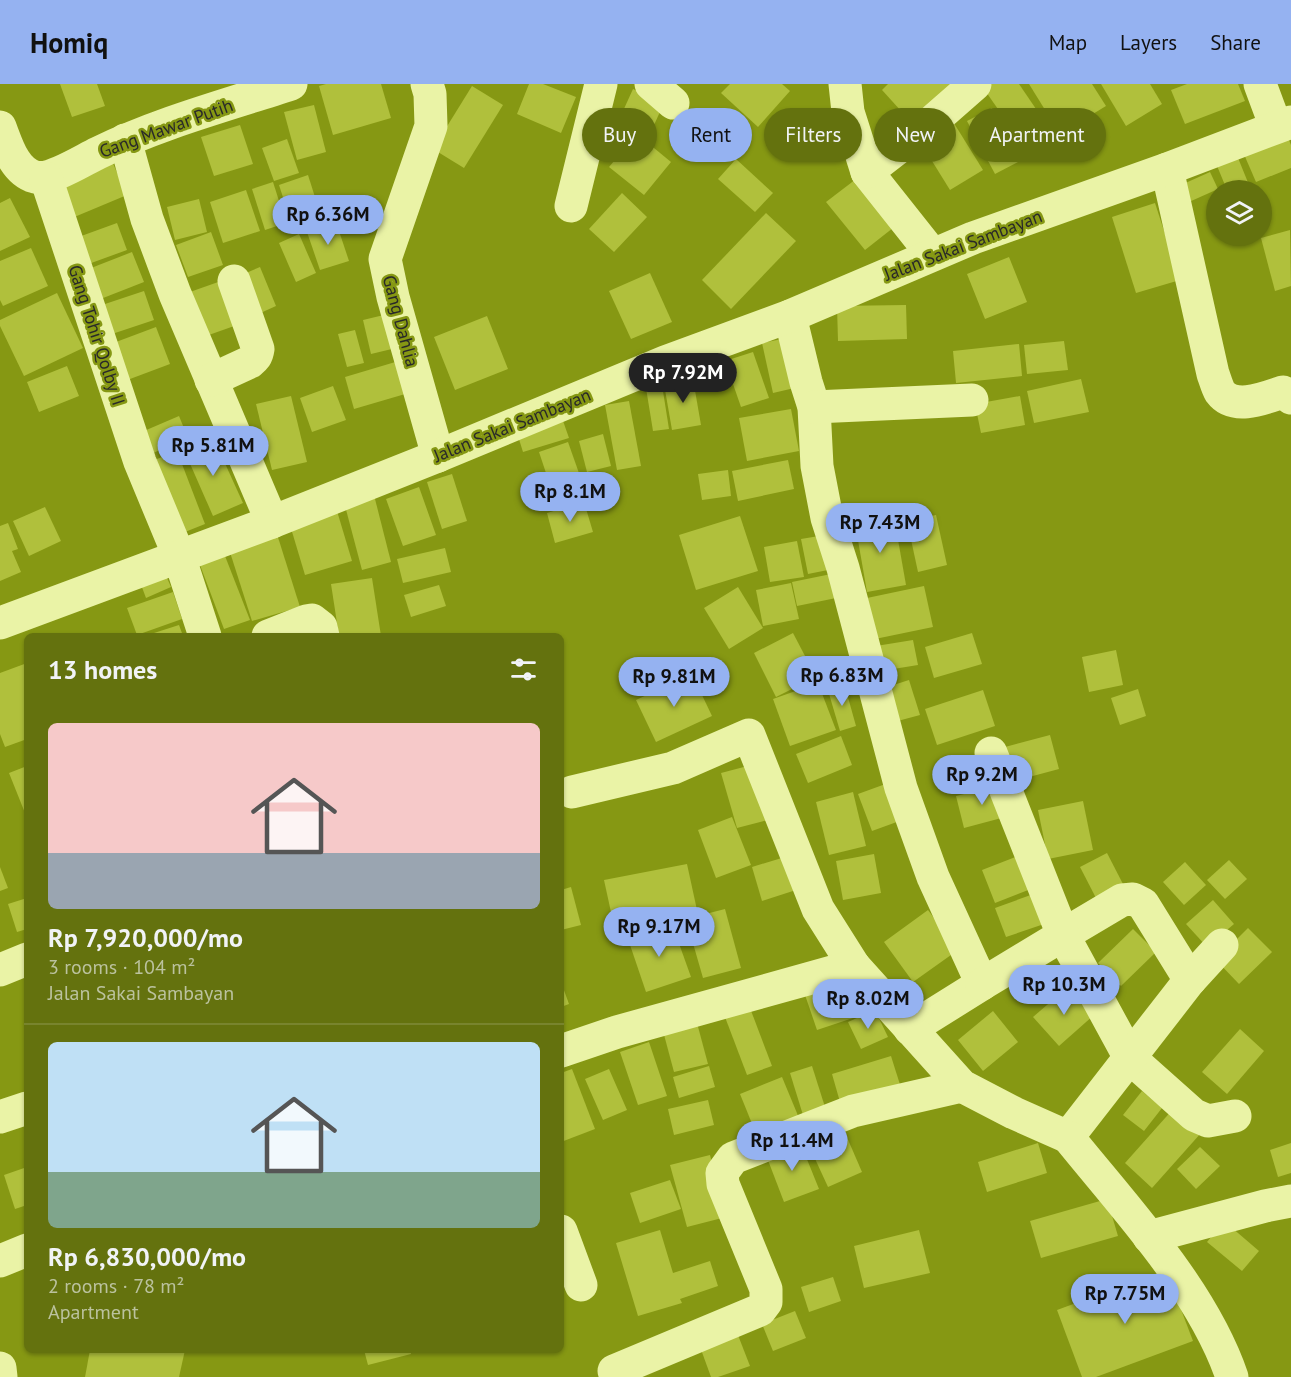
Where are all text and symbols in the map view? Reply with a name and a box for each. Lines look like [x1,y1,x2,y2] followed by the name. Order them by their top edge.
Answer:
[30,24,108,61] text: Homiq
[1049,29,1087,56] text: Map
[1120,29,1177,56] text: Layers
[1210,29,1261,56] text: Share
[96,93,236,163] street label: Gang Mawar Putih
[582,108,657,162] chip: Buy
[669,108,752,162] chip: Rent
[764,108,862,162] chip: Filters
[874,108,956,162] chip: New
[968,108,1106,162] chip: Apartment
[1206,180,1272,246] map controls
[1206,180,1272,246] button: layers
[266,195,390,246] pin: Rp 6.36M
[287,201,369,227] text: Rp 6.36M
[880,204,1045,286] street label: Jalan Sakai Sambayan
[63,262,131,408] street label: Gang Tohir Qolby II
[378,273,424,369] street label: Gang Dahlia
[621,353,745,404] pin: Rp 7.92M
[643,359,723,385] text: Rp 7.92M
[429,383,594,467] street label: Jalan Sakai Sambayan
[151,426,275,477] pin: Rp 5.81M
[172,432,254,458] text: Rp 5.81M
[515,472,625,523] pin: Rp 8.1M
[534,478,606,504] text: Rp 8.1M
[818,503,942,554] pin: Rp 7.43M
[840,509,920,535] text: Rp 7.43M
[48,653,157,686] text: 13 homes
[507,653,540,686] icon: filters
[780,656,904,707] pin: Rp 6.83M
[612,657,736,708] pin: Rp 9.81M
[801,662,883,688] text: Rp 6.83M
[633,663,715,689] text: Rp 9.81M
[927,755,1037,806] pin: Rp 9.2M
[946,761,1018,787] text: Rp 9.2M
[240,762,348,870] icon: home
[597,907,721,958] pin: Rp 9.17M
[618,913,700,939] text: Rp 9.17M
[48,921,243,954] text: Rp 7,920,000/mo
[48,954,195,980] text: 3 rooms · 104 m²
[1002,965,1126,1016] pin: Rp 10.3M
[1023,971,1105,997] text: Rp 10.3M
[806,979,930,1030] pin: Rp 8.02M
[48,980,234,1006] text: Jalan Sakai Sambayan
[827,985,909,1011] text: Rp 8.02M
[240,1081,348,1189] icon: home
[730,1121,854,1172] pin: Rp 11.4M
[751,1127,833,1153] text: Rp 11.4M
[48,1240,246,1273] text: Rp 6,830,000/mo
[48,1273,184,1299] text: 2 rooms · 78 m²
[1063,1274,1187,1325] pin: Rp 7.75M
[1085,1280,1165,1306] text: Rp 7.75M
[48,1299,139,1325] text: Apartment

